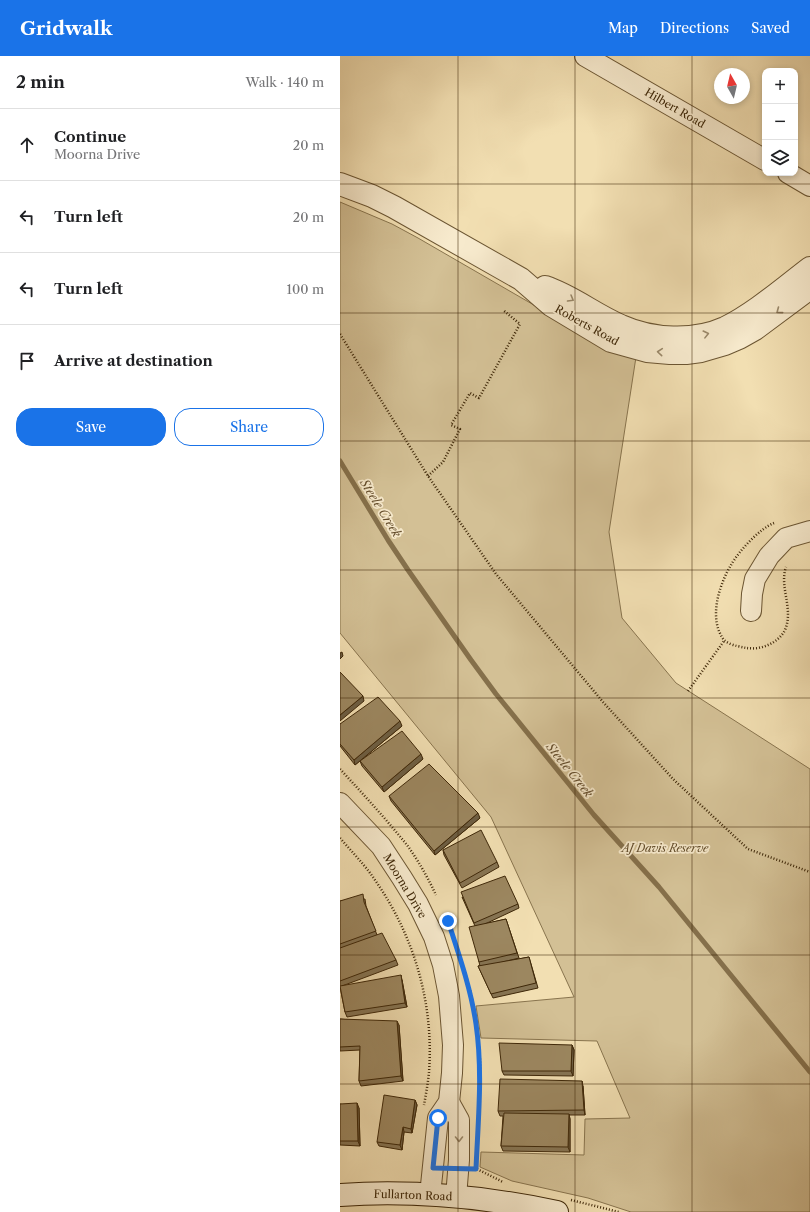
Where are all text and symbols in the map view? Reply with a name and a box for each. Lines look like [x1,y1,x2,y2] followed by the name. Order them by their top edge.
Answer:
[20,17,113,40] text: Gridwalk
[608,19,638,37] text: Map
[660,19,729,37] text: Directions
[751,19,790,37] text: Saved
[714,68,750,104] north arrow
[762,68,798,176] map controls
[762,68,798,104] button: +
[16,72,65,92] text: 2 min
[246,74,324,90] text: Walk · 140 m
[642,85,708,131] street label: Hilbert Road
[762,104,798,140] button: −
[54,127,126,146] text: Continue
[16,134,38,156] icon: ahead
[293,137,324,153] text: 20 m
[762,140,798,176] button: layers
[54,146,140,162] text: Moorna Drive
[16,206,38,228] icon: left
[54,207,123,226] text: Turn left
[293,209,324,225] text: 20 m
[16,278,38,300] icon: left
[54,279,123,298] text: Turn left
[286,281,324,297] text: 100 m
[566,294,574,301] one-way arrow
[553,302,622,348] street label: Roberts Road
[776,306,783,313] one-way arrow
[702,330,709,338] one-way arrow
[657,348,663,357] one-way arrow
[16,350,38,372] icon: arrive
[54,351,213,370] text: Arrive at destination
[16,408,166,446] button: Save
[174,408,324,446] button: Share
[357,475,405,541] water label: Steele Creek
[543,739,597,801] water label: Steele Creek
[620,841,709,855] park label: AJ Davis Reserve
[380,851,430,921] street label: Moorna Drive
[439,912,457,930] route end
[429,1109,447,1127] route start
[455,1136,463,1142] one-way arrow
[374,1187,453,1203] street label: Fullarton Road

